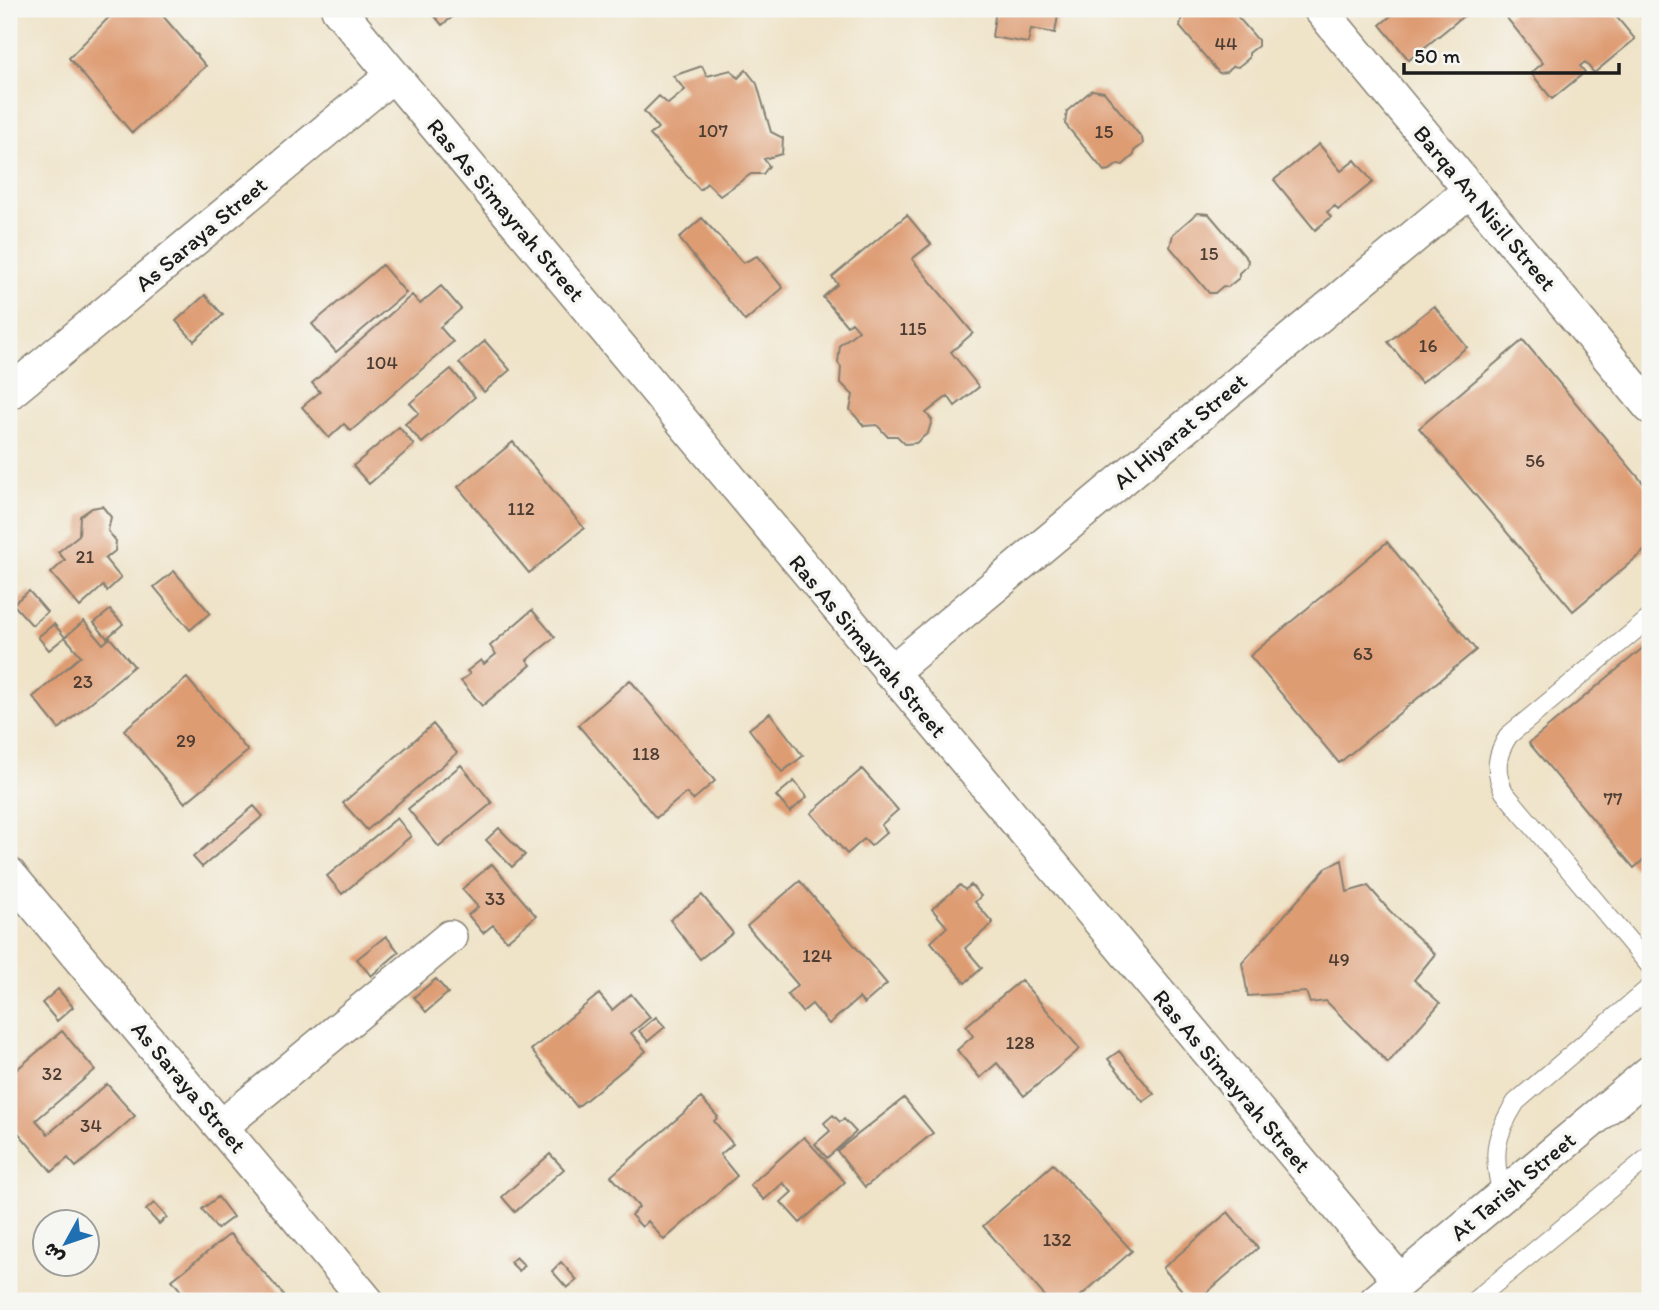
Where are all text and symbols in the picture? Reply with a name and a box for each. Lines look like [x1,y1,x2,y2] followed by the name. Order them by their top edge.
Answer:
[1215,32,1237,55] house number: 44
[1404,32,1619,76] scale bar
[1414,43,1461,68] text: 50 m
[421,113,591,308] street label: Ras As Simayrah Street
[698,119,728,142] house number: 107
[1408,119,1563,297] street label: Barqa An Nisil Street
[1095,120,1113,143] house number: 15
[129,170,273,297] street label: As Saraya Street
[1200,242,1218,265] house number: 15
[899,317,927,340] house number: 115
[1419,334,1437,357] house number: 16
[366,351,398,374] house number: 104
[1107,367,1253,495] street label: Al Hiyarat Street
[1525,449,1545,472] house number: 56
[507,497,535,520] house number: 112
[76,545,95,568] house number: 21
[783,549,953,744] street label: Ras As Simayrah Street
[1353,642,1373,665] house number: 63
[73,670,93,693] house number: 23
[176,729,196,752] house number: 29
[632,742,660,765] house number: 118
[1604,787,1622,810] house number: 77
[485,887,505,910] house number: 33
[802,944,832,967] house number: 124
[1328,948,1350,971] house number: 49
[1147,984,1317,1179] street label: Ras As Simayrah Street
[126,1015,253,1159] street label: As Saraya Street
[1005,1031,1035,1054] house number: 128
[42,1062,62,1085] house number: 32
[80,1114,102,1137] house number: 34
[1445,1126,1581,1246] street label: At Tarish Street
[32,1208,102,1278] north arrow
[1042,1228,1072,1251] house number: 132
[38,1238,69,1269] text: ش

